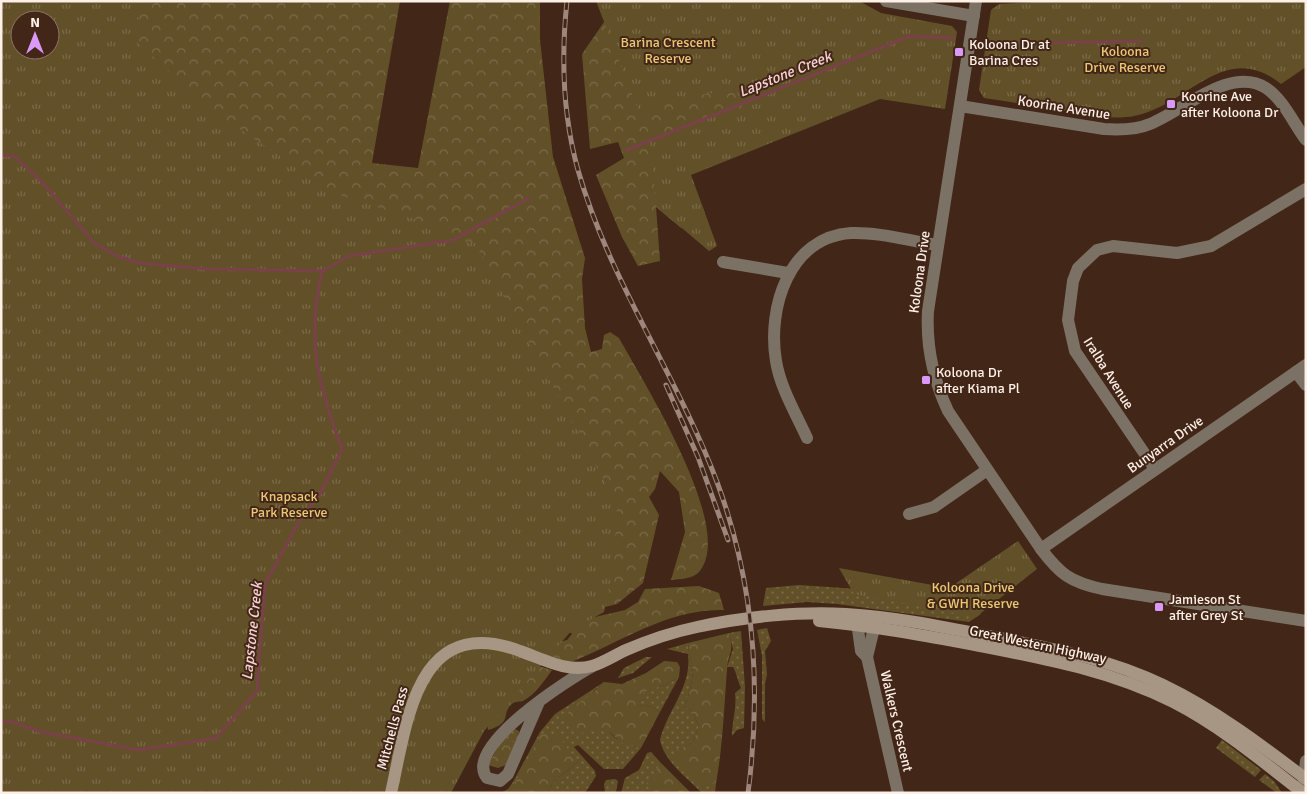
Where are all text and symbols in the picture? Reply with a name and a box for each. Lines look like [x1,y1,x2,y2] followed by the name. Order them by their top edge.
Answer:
[10,10,60,60] north arrow
[30,14,40,31] text: N
[620,34,716,67] park label: Barina Crescent Reserve
[969,36,1050,69] place label: Koloona Dr at Barina Cres
[1084,43,1166,76] park label: Koloona Drive Reserve
[953,46,965,58] marker: Koloona Dr at Barina Cres
[736,47,835,101] water label: Lapstone Creek
[1181,88,1279,121] place label: Koorine Ave after Koloona Dr
[1016,92,1111,123] street label: Koorine Avenue
[1165,98,1177,110] marker: Koorine Ave after Koloona Dr
[905,230,934,314] street label: Koloona Drive
[1080,334,1137,412] street label: Iralba Avenue
[936,364,1020,397] place label: Koloona Dr after Kiama Pl
[920,374,932,386] marker: Koloona Dr after Kiama Pl
[1124,412,1206,477] street label: Bunyarra Drive
[250,488,328,521] park label: Knapsack Park Reserve
[927,579,1019,612] park label: Koloona Drive & GWH Reserve
[238,580,266,681] water label: Lapstone Creek
[1169,591,1243,624] place label: Jamieson St after Grey St
[1153,601,1165,613] marker: Jamieson St after Grey St
[968,622,1108,667] street label: Great Western Highway
[877,669,916,773] street label: Walkers Crescent
[373,685,412,772] street label: Mitchells Pass

